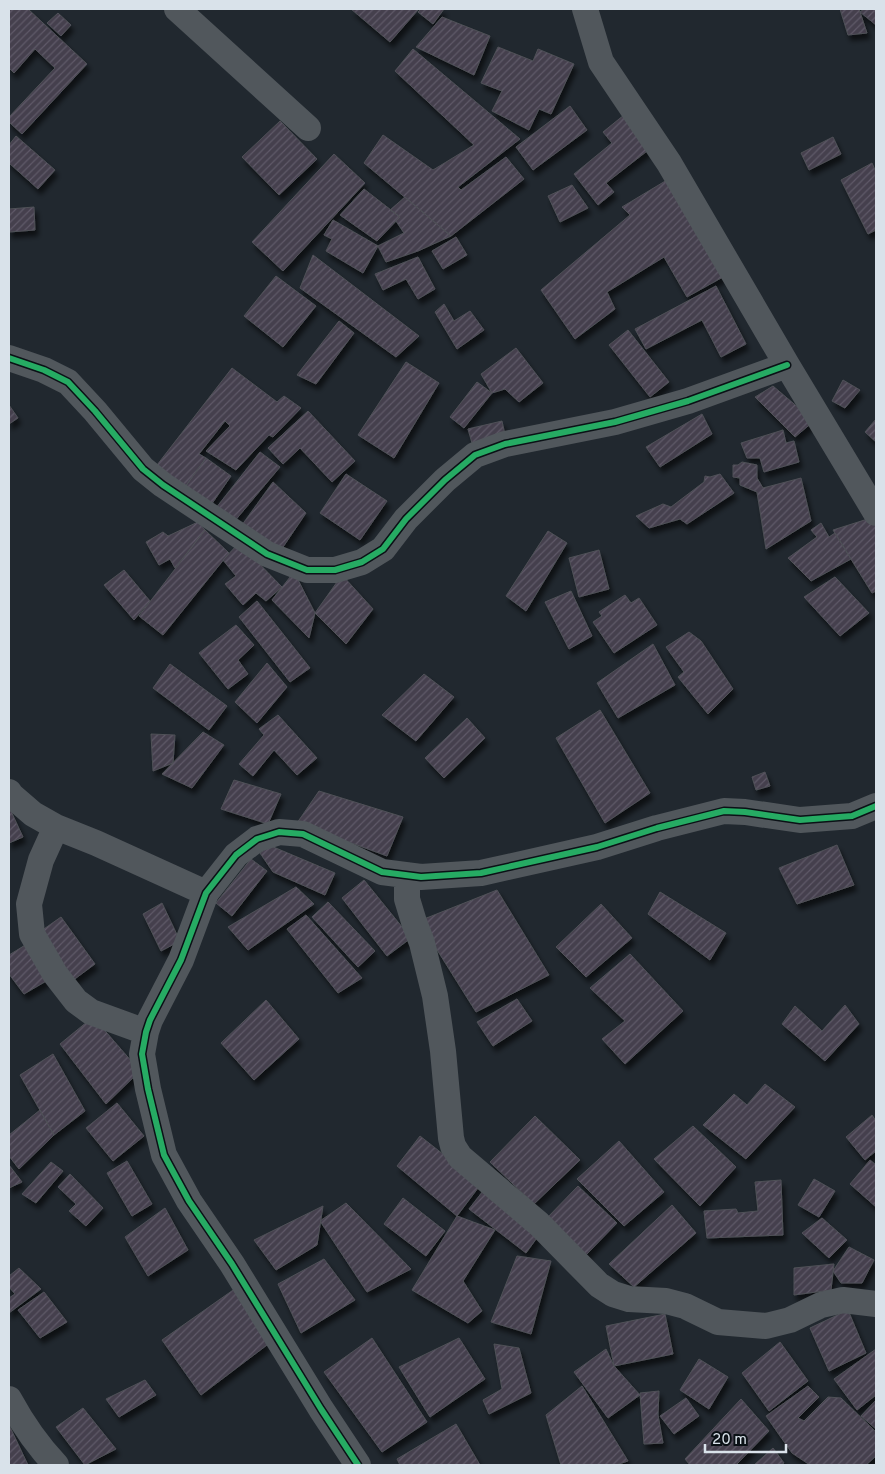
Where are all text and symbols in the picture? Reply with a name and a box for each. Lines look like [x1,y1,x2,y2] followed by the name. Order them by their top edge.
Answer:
[705,1422,786,1454] scale bar
[712,1431,747,1450] text: 20 m

